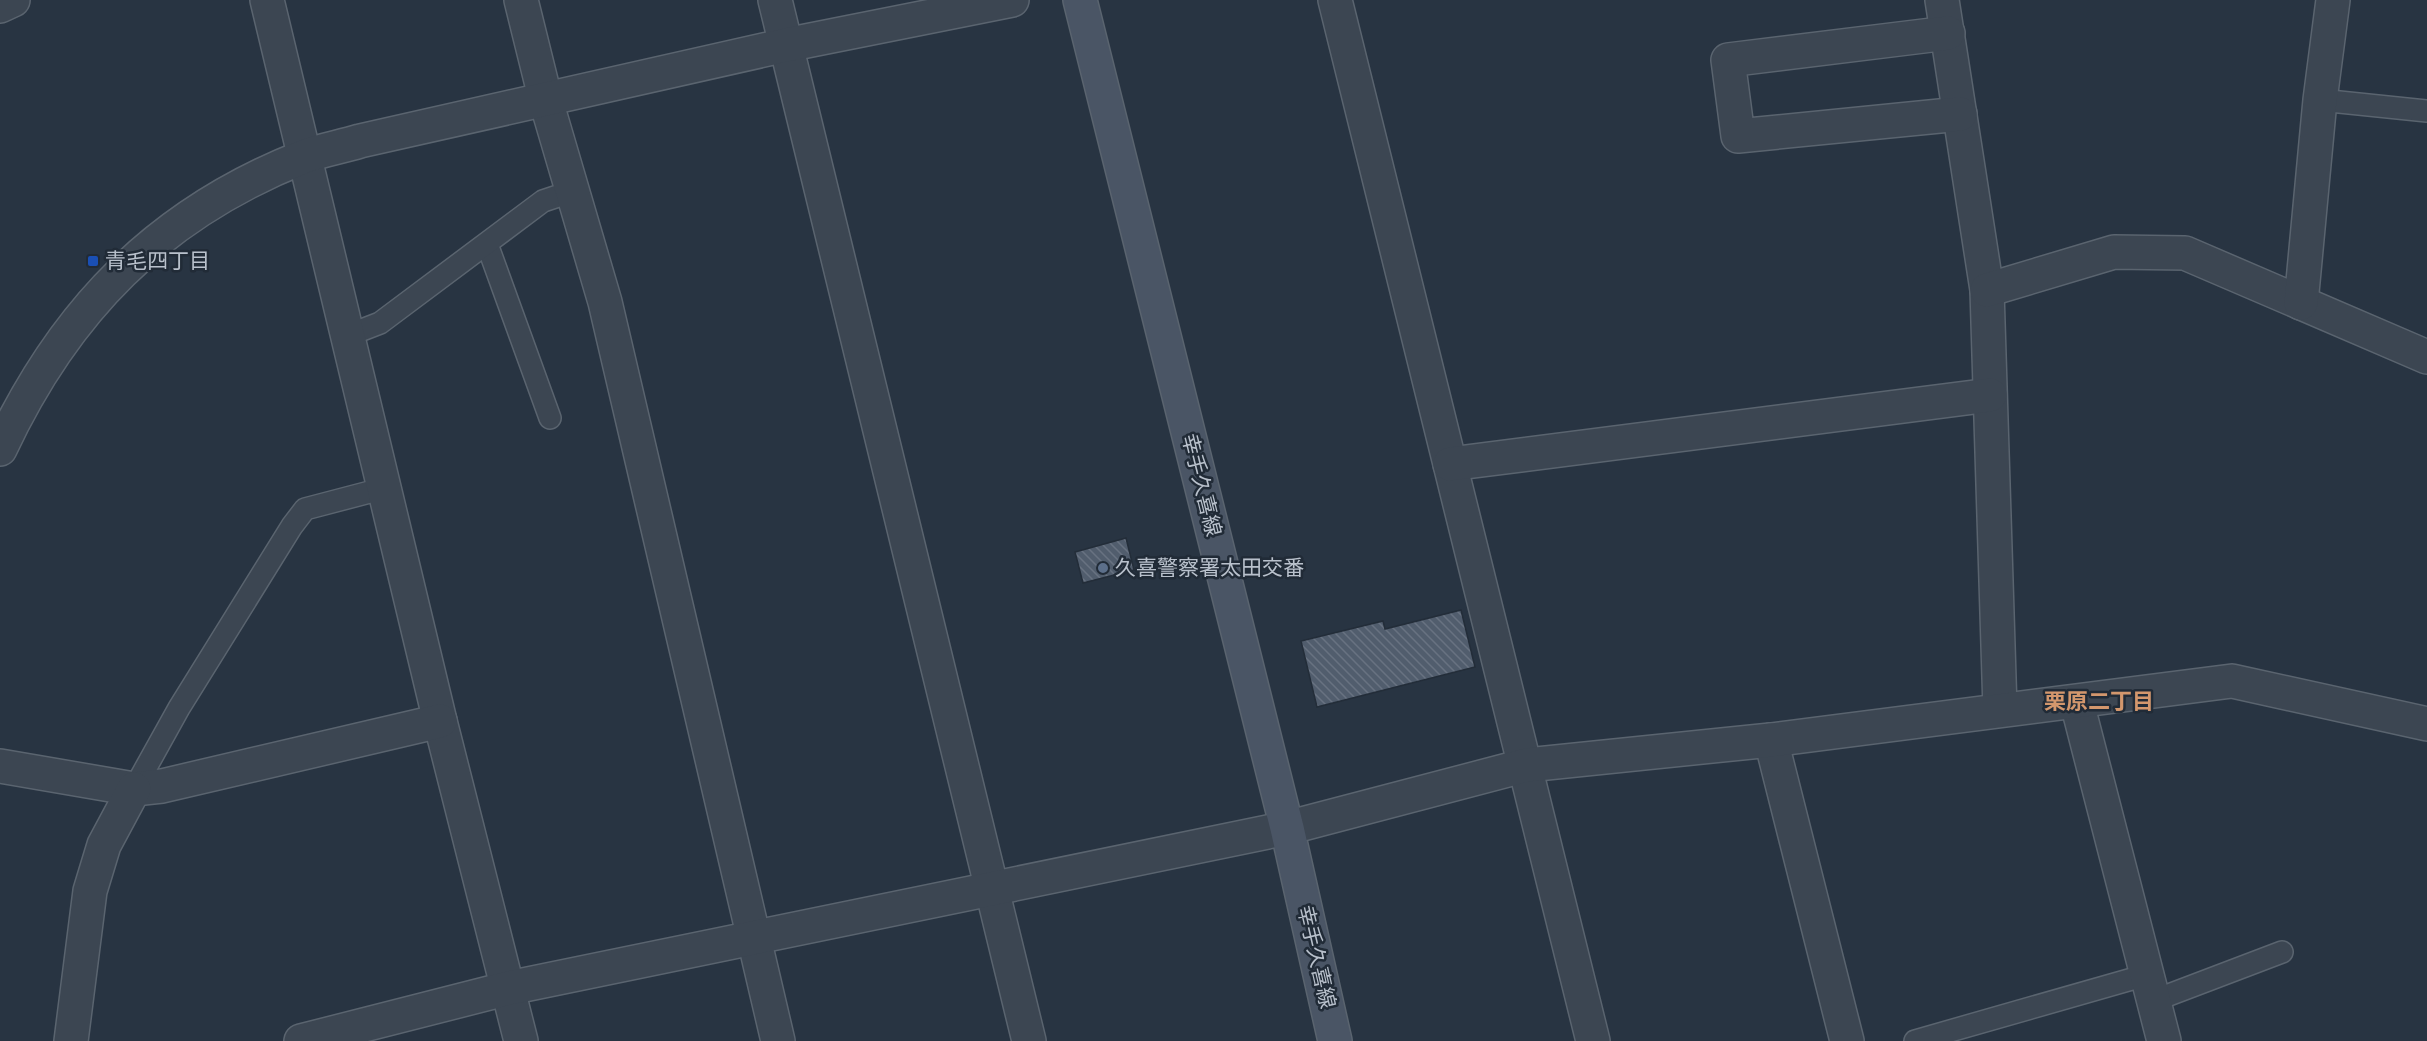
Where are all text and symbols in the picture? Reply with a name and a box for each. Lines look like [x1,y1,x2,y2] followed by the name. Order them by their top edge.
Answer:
[105,249,210,274] place label: 青毛四丁目
[86,254,100,268] marker: 青毛四丁目
[1176,431,1226,539] street label: 幸手久喜線
[1115,556,1304,581] place label: 久喜警察署太田交番
[1096,561,1110,575] marker: 久喜警察署太田交番
[2044,689,2154,716] district label: 栗原二丁目
[1292,903,1340,1011] street label: 幸手久喜線

